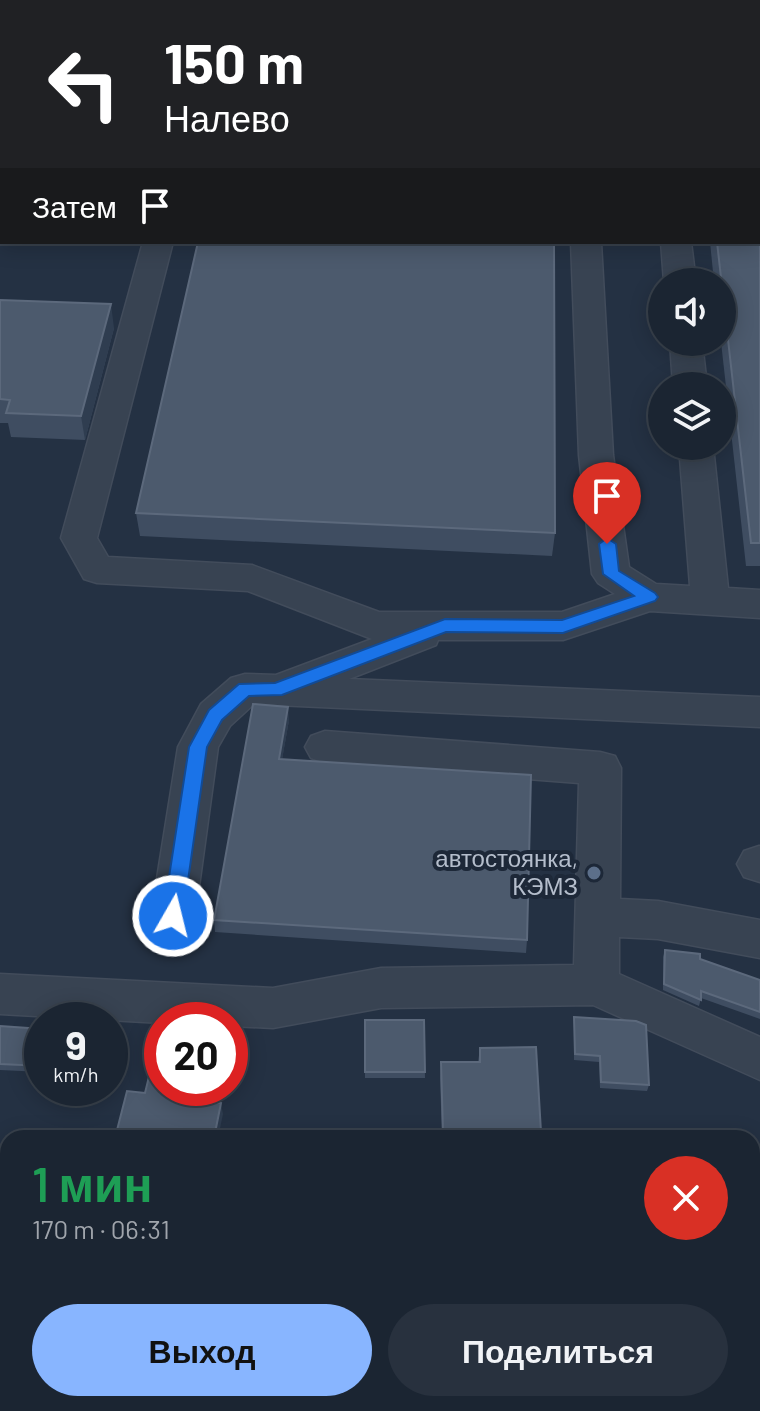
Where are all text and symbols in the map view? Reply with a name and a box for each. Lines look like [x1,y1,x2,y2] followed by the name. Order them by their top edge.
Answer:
[164,28,304,95] text: 150 m
[32,32,136,136] icon: left
[164,96,290,139] text: Налево
[133,184,177,228] icon: arrive
[32,188,117,224] text: Затем
[648,268,736,460] map controls
[648,268,736,356] button: sound
[648,372,736,460] button: layers
[573,462,641,544] pin
[585,474,629,518] icon: arrive
[435,843,578,900] place label: автостоянка, КЭМЗ
[585,864,603,882] marker: автостоянка, КЭМЗ
[131,874,215,958] position arrow
[144,1002,248,1106] speed limit sign: 20
[65,1020,87,1068] text: 9
[53,1062,99,1086] text: km/h
[32,1154,153,1212] text: 1 мин
[644,1156,728,1240] button: close
[32,1213,170,1244] text: 170 m · 06:31
[32,1304,372,1396] button: Выход
[388,1304,728,1396] button: Поделиться

